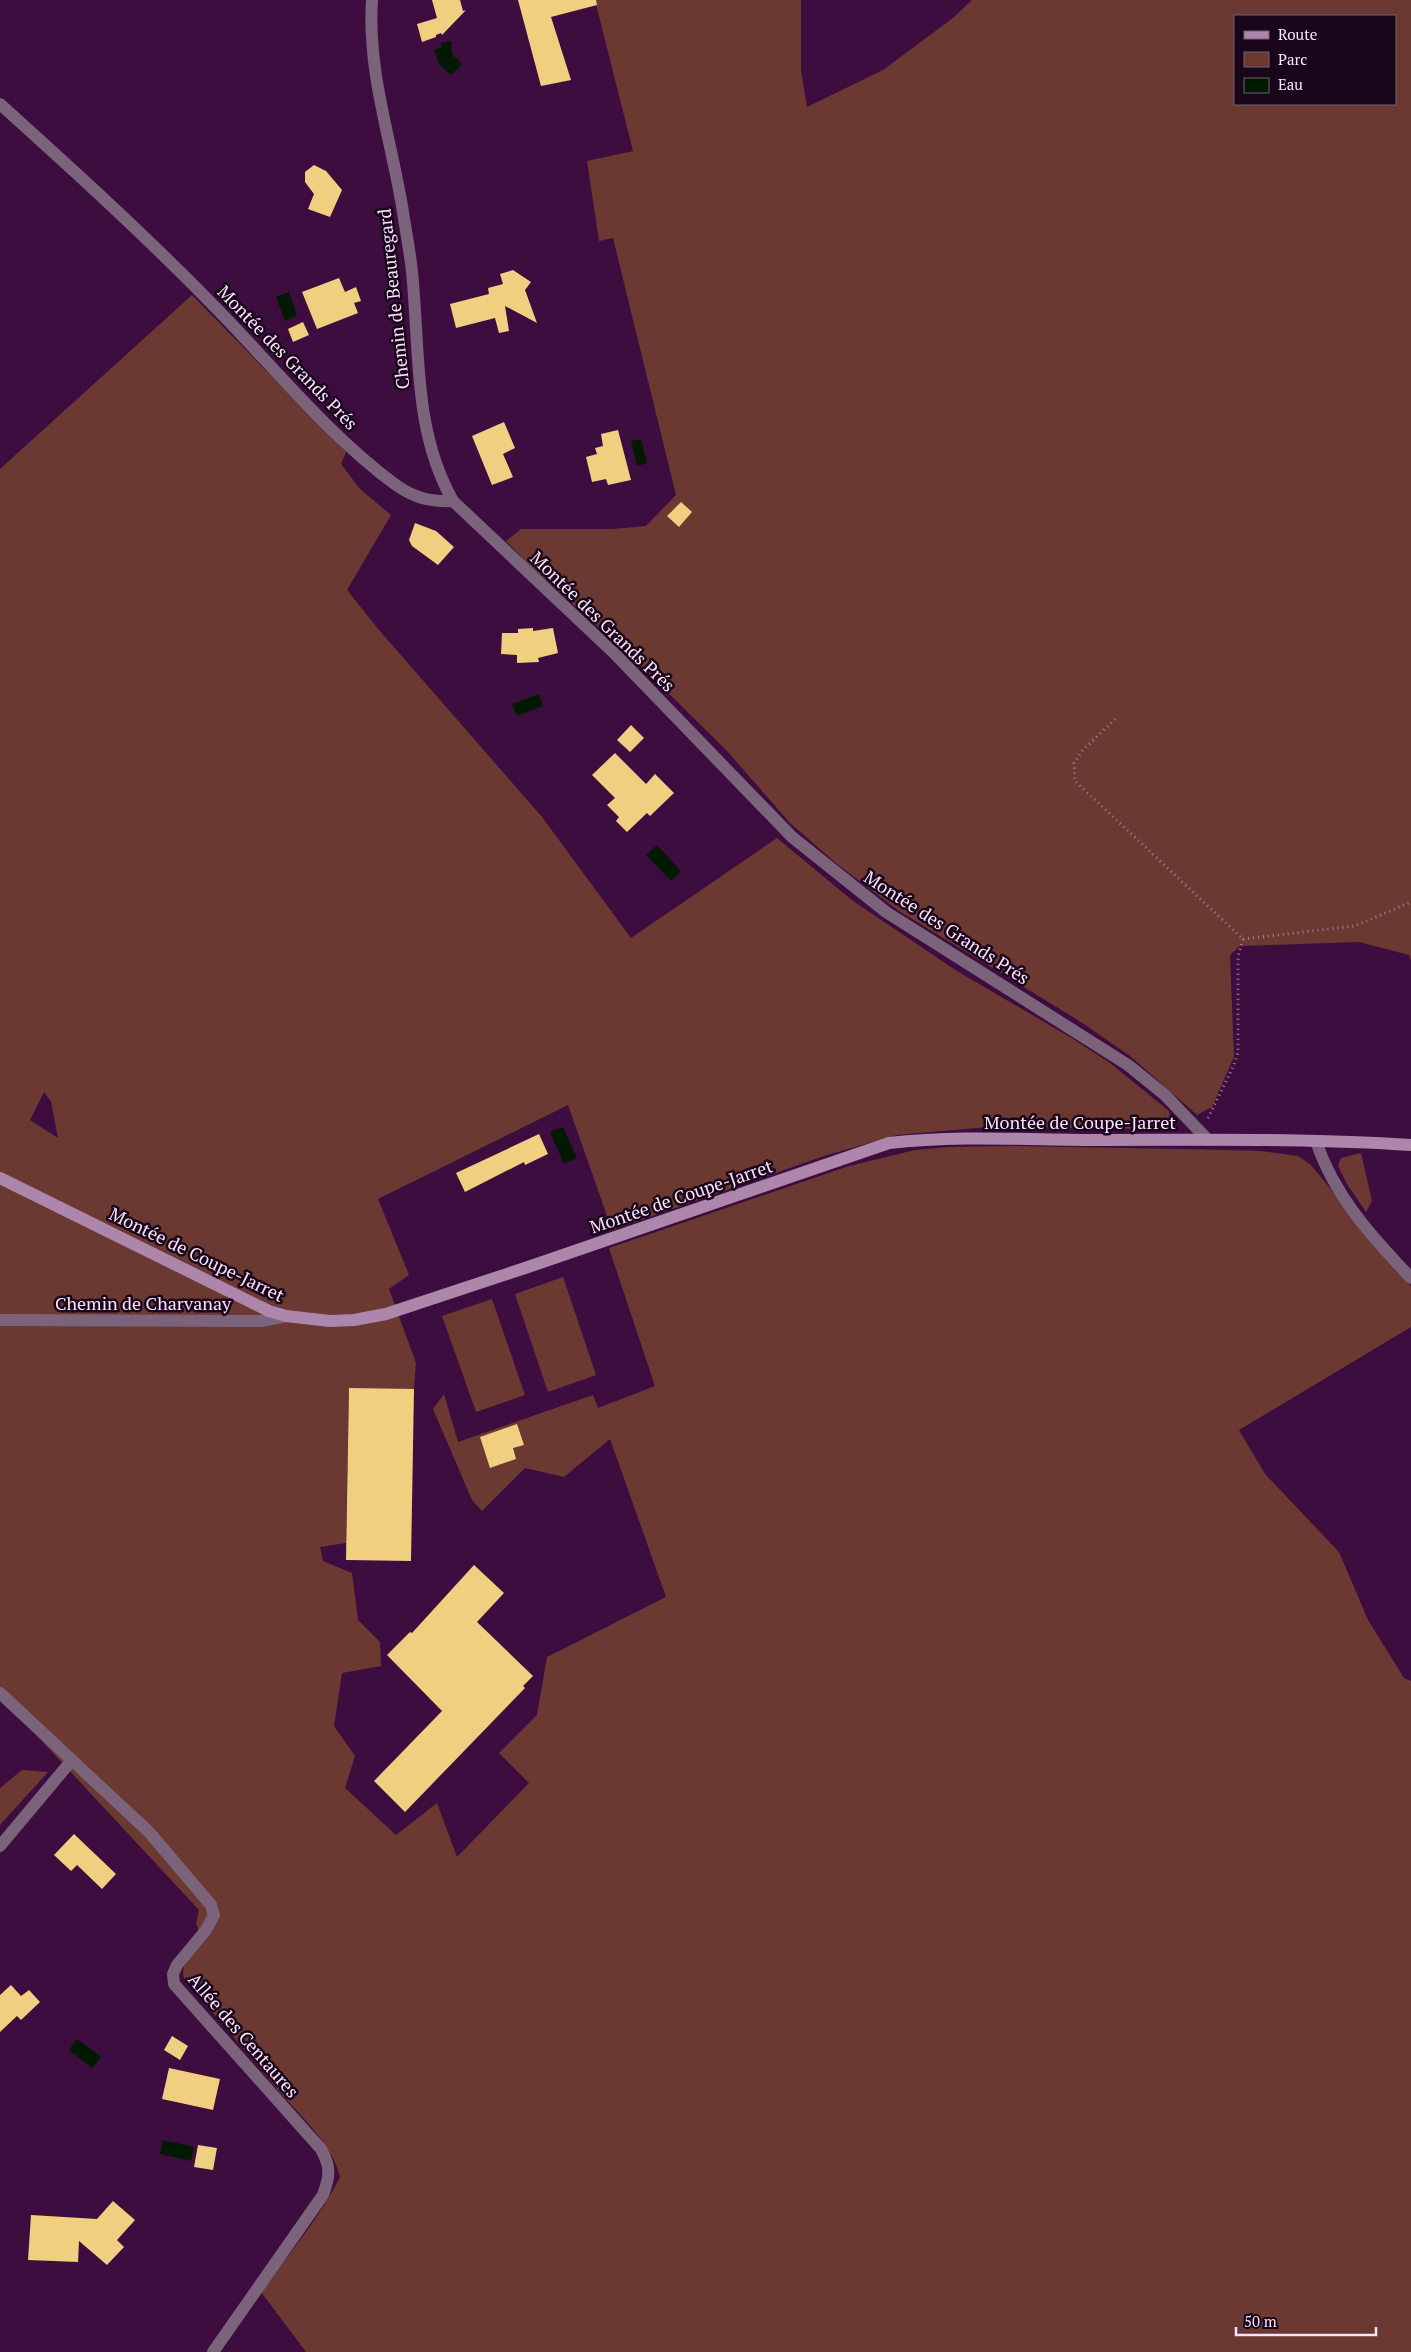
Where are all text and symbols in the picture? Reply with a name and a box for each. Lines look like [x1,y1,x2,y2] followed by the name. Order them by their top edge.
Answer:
[1234,15,1396,105] legend
[1278,24,1317,44] text: Route
[1278,49,1307,69] text: Parc
[1278,74,1303,94] text: Eau
[372,207,414,391] street label: Chemin de Beauregard
[213,279,363,435] street label: Montée des Grands Prés
[525,546,681,696] street label: Montée des Grands Prés
[860,865,1034,989] street label: Montée des Grands Prés
[984,1110,1176,1134] street label: Montée de Coupe-Jarret
[586,1153,776,1239] street label: Montée de Coupe-Jarret
[105,1201,289,1307] street label: Montée de Coupe-Jarret
[55,1291,232,1315] street label: Chemin de Charvanay
[183,1968,305,2102] street label: Allée des Centaures
[1236,2304,1376,2336] scale bar
[1244,2311,1277,2331] text: 50 m

